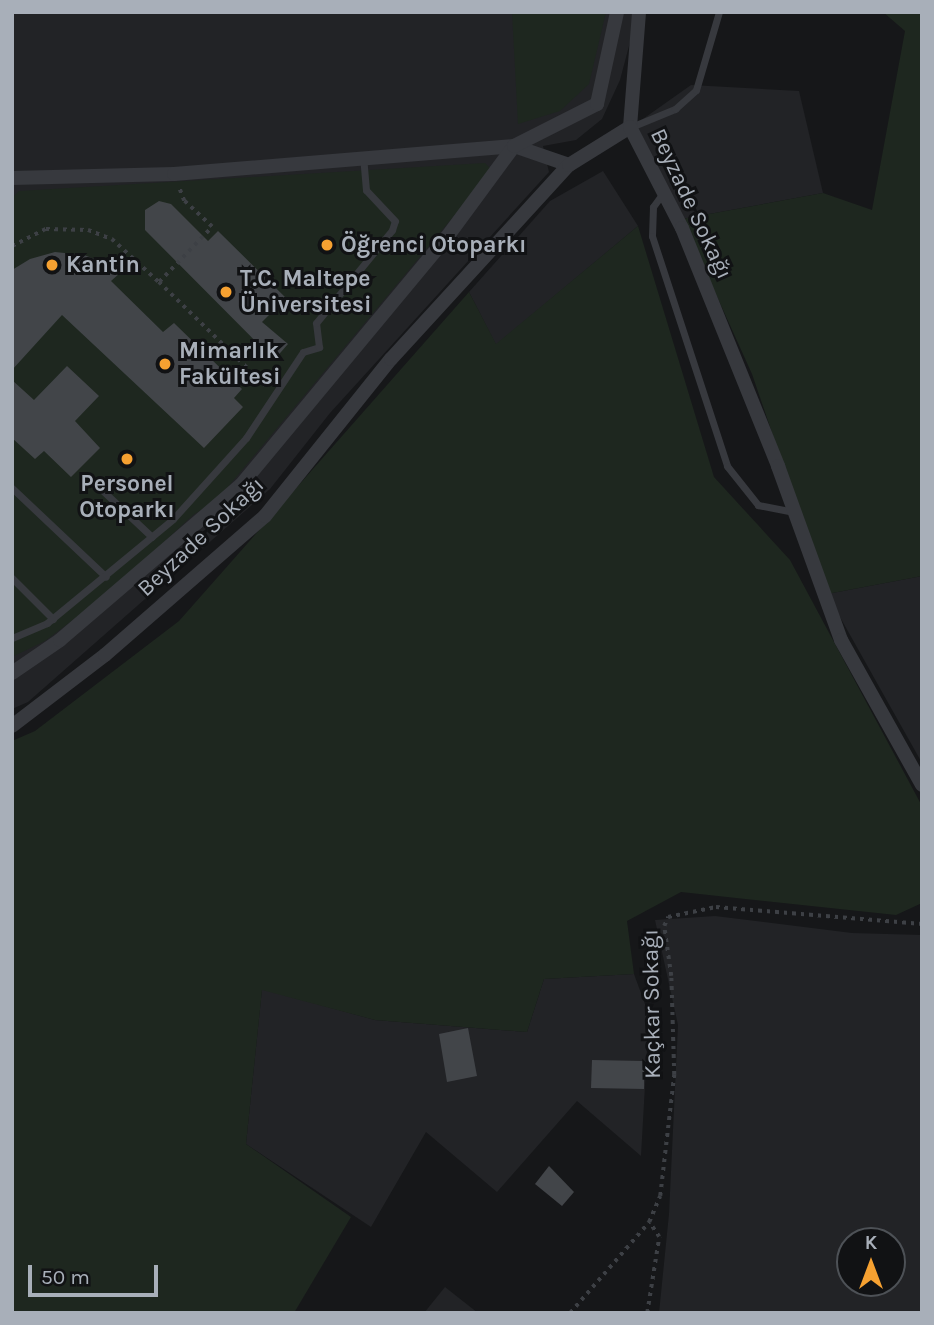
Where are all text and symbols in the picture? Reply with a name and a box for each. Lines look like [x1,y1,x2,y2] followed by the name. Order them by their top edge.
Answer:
[644,124,738,284] street label: Beyzade Sokağı
[341,231,527,259] place label: Öğrenci Otoparkı
[319,237,335,253] marker: Öğrenci Otoparkı
[66,251,140,279] place label: Kantin
[44,257,60,273] marker: Kantin
[240,265,372,319] place label: T.C. Maltepe Üniversitesi
[218,284,234,300] marker: T.C. Maltepe Üniversitesi
[179,337,280,391] place label: Mimarlık Fakültesi
[157,356,173,372] marker: Mimarlık Fakültesi
[119,451,135,467] marker: Personel Otoparkı
[79,470,175,524] place label: Personel Otoparkı
[132,471,270,603] street label: Beyzade Sokağı
[637,929,667,1079] street label: Kaçkar Sokağı
[836,1227,906,1297] north arrow
[865,1232,877,1254] text: K
[32,1252,161,1296] scale bar
[41,1265,90,1289] text: 50 m

